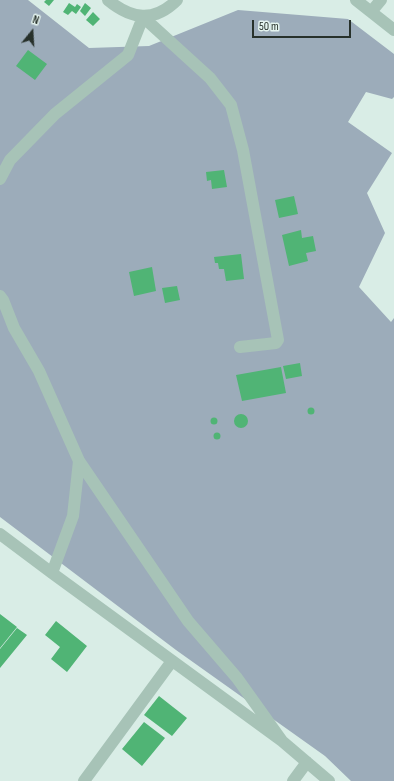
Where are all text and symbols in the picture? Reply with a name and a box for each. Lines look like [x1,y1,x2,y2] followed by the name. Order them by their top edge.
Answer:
[12,12,52,52] north arrow
[254,12,353,38] scale bar
[31,13,41,27] text: N
[259,19,279,34] text: 50 m

